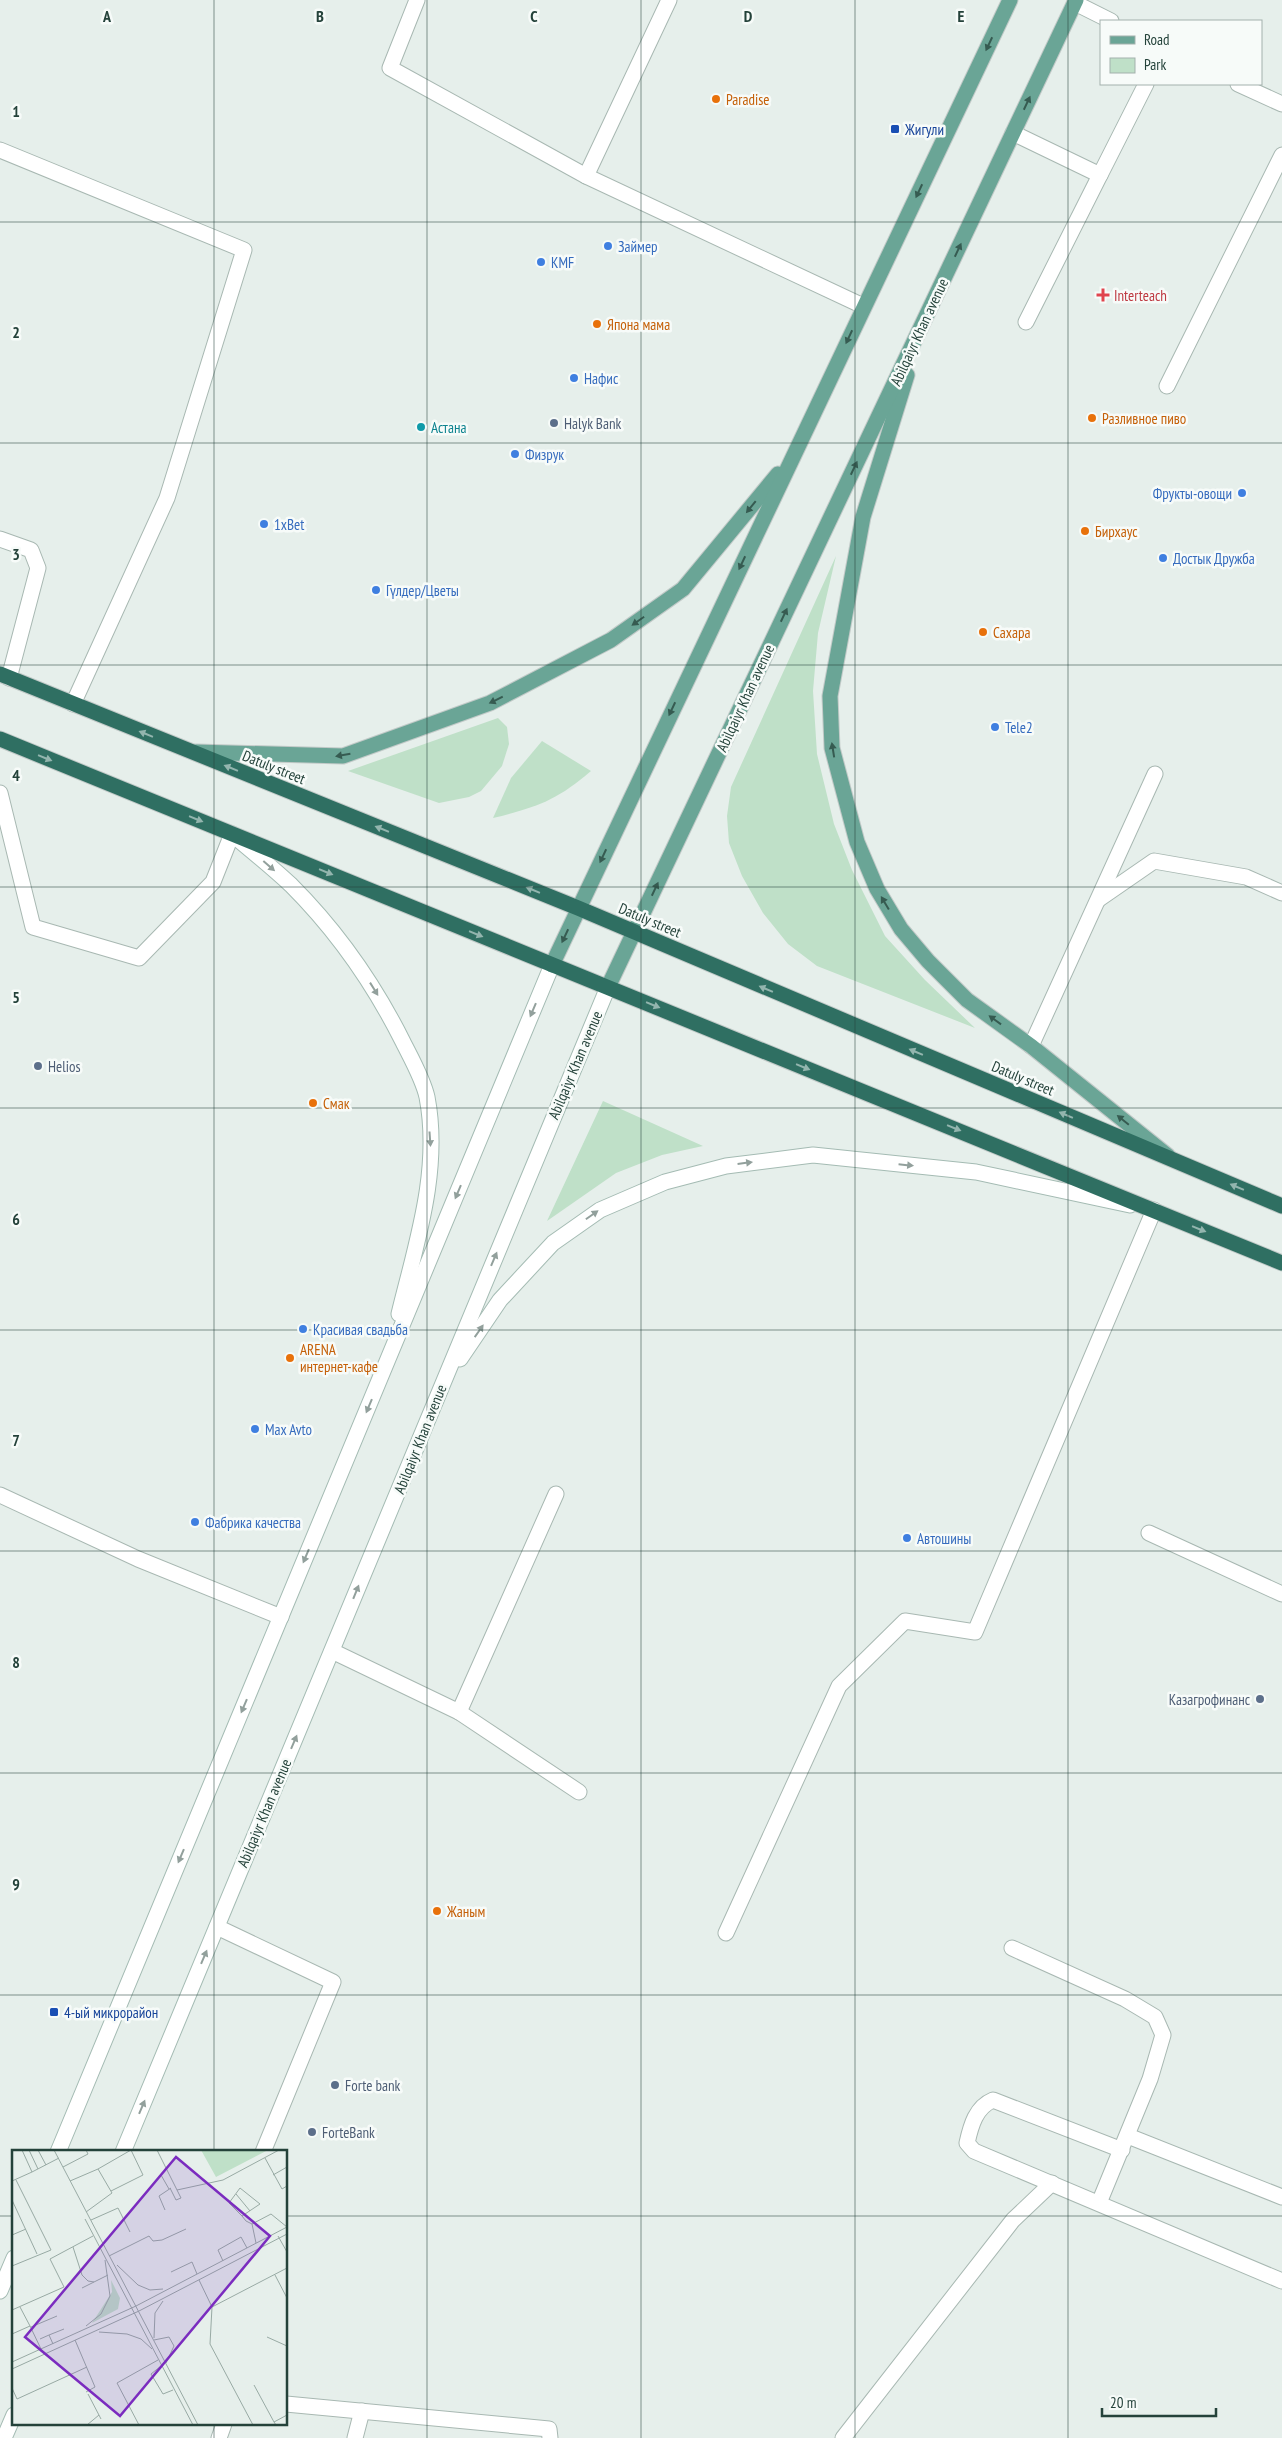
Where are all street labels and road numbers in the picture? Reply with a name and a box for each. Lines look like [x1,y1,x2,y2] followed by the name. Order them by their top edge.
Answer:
[886,275,952,389] street label: Abilqaiyr Khan avenue
[712,641,778,755] street label: Abilqaiyr Khan avenue
[240,746,308,788] street label: Datuly street
[616,898,684,942] street label: Datuly street
[544,1008,606,1122] street label: Abilqaiyr Khan avenue
[989,1056,1057,1100] street label: Datuly street
[389,1382,451,1496] street label: Abilqaiyr Khan avenue
[233,1756,295,1870] street label: Abilqaiyr Khan avenue

